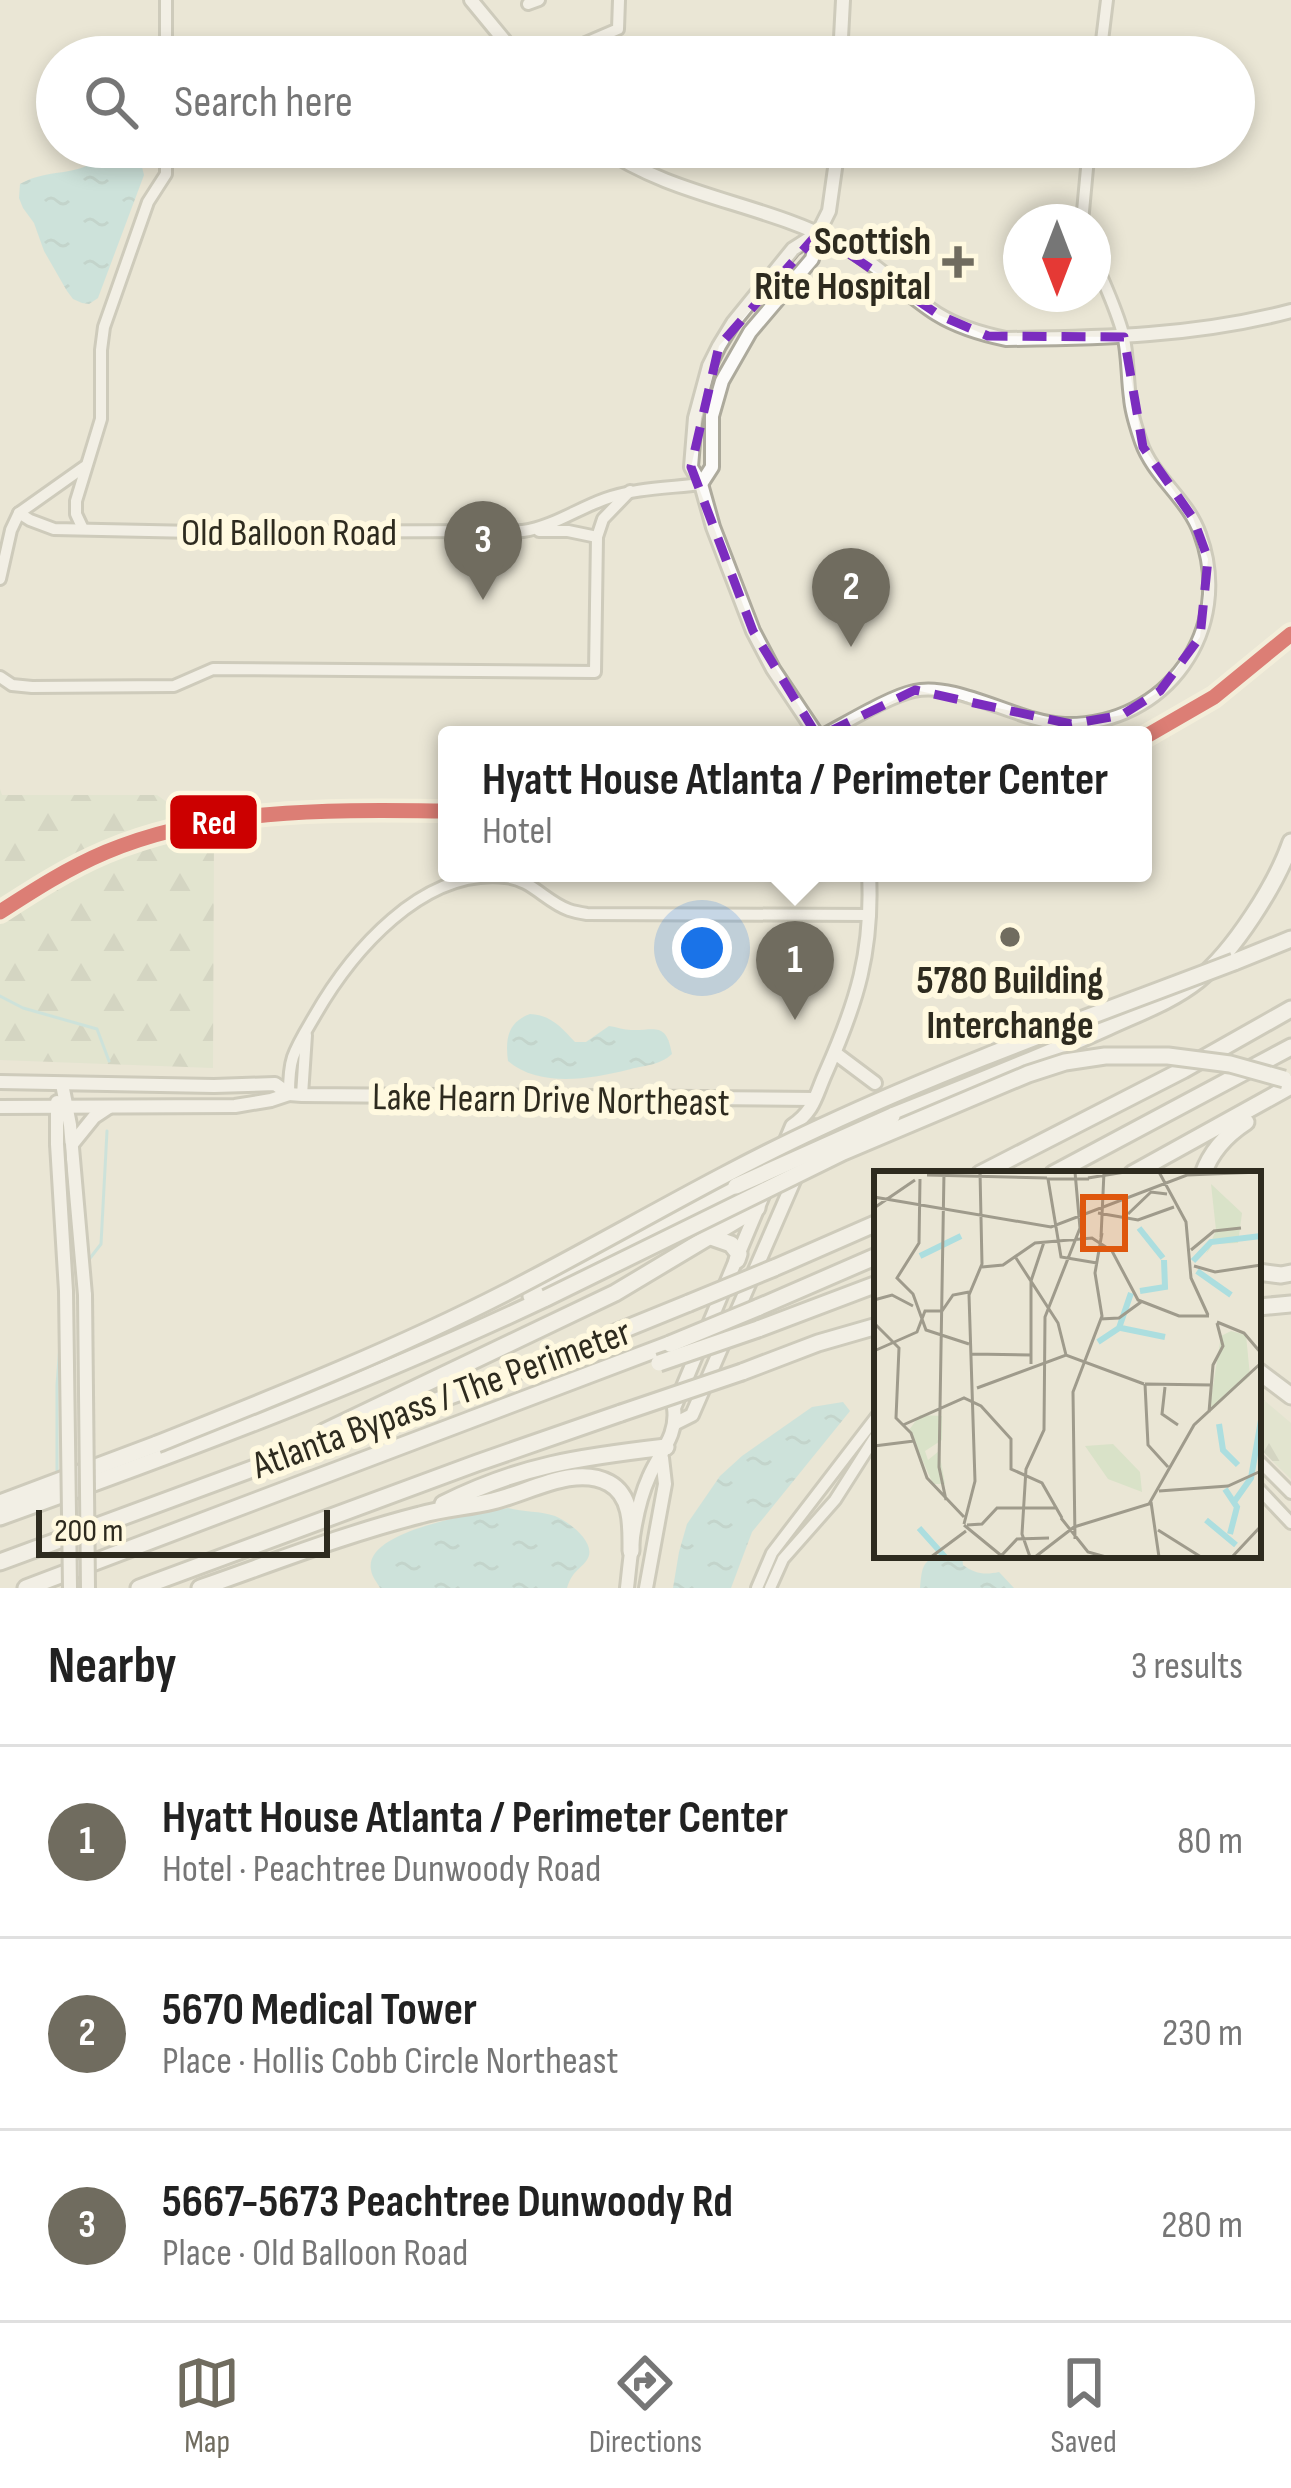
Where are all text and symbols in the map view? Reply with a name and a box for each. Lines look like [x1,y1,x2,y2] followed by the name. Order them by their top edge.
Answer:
[36,36,1255,168] search box
[78,69,144,135] icon: search
[174,75,353,130] text: Search here
[1003,204,1111,312] north arrow
[754,219,931,311] place label: Scottish Rite Hospital
[942,246,974,278] marker: Scottish Rite Hospital
[444,501,522,600] pin: 3
[181,510,397,557] street label: Old Balloon Road
[812,548,890,647] pin: 2
[438,726,1152,882] popup
[482,753,1108,808] text: Hyatt House Atlanta / Perimeter Center
[168,793,259,851] line badge: Red
[192,804,236,844] text: Red
[482,808,552,855] text: Hotel
[672,918,732,978] your location
[756,921,834,1020] pin: 1
[997,924,1023,950] marker: 5780 Building Interchange
[917,958,1103,1050] place label: 5780 Building Interchange
[372,1074,730,1127] street label: Lake Hearn Drive Northeast
[874,1171,1261,1558] inset map
[245,1309,637,1490] street label: Atlanta Bypass / The Perimeter
[36,1504,330,1557] scale bar
[54,1511,123,1551] text: 200 m
[48,1636,177,1697] text: Nearby
[1131,1643,1243,1690] text: 3 results
[162,1791,788,1846] text: Hyatt House Atlanta / Perimeter Center
[79,1818,95,1865] text: 1
[1177,1818,1243,1865] text: 80 m
[162,1846,601,1893] text: Hotel · Peachtree Dunwoody Road
[162,1983,477,2038] text: 5670 Medical Tower
[78,2010,96,2057] text: 2
[1162,2010,1243,2057] text: 230 m
[162,2038,619,2085] text: Place · Hollis Cobb Circle Northeast
[162,2175,733,2230] text: 5667-5673 Peachtree Dunwoody Rd
[78,2202,96,2249] text: 3
[1161,2202,1243,2249] text: 280 m
[162,2230,468,2277] text: Place · Old Balloon Road
[174,2350,240,2462] tab: Map
[589,2350,702,2462] tab: Directions
[1051,2350,1117,2462] tab: Saved

